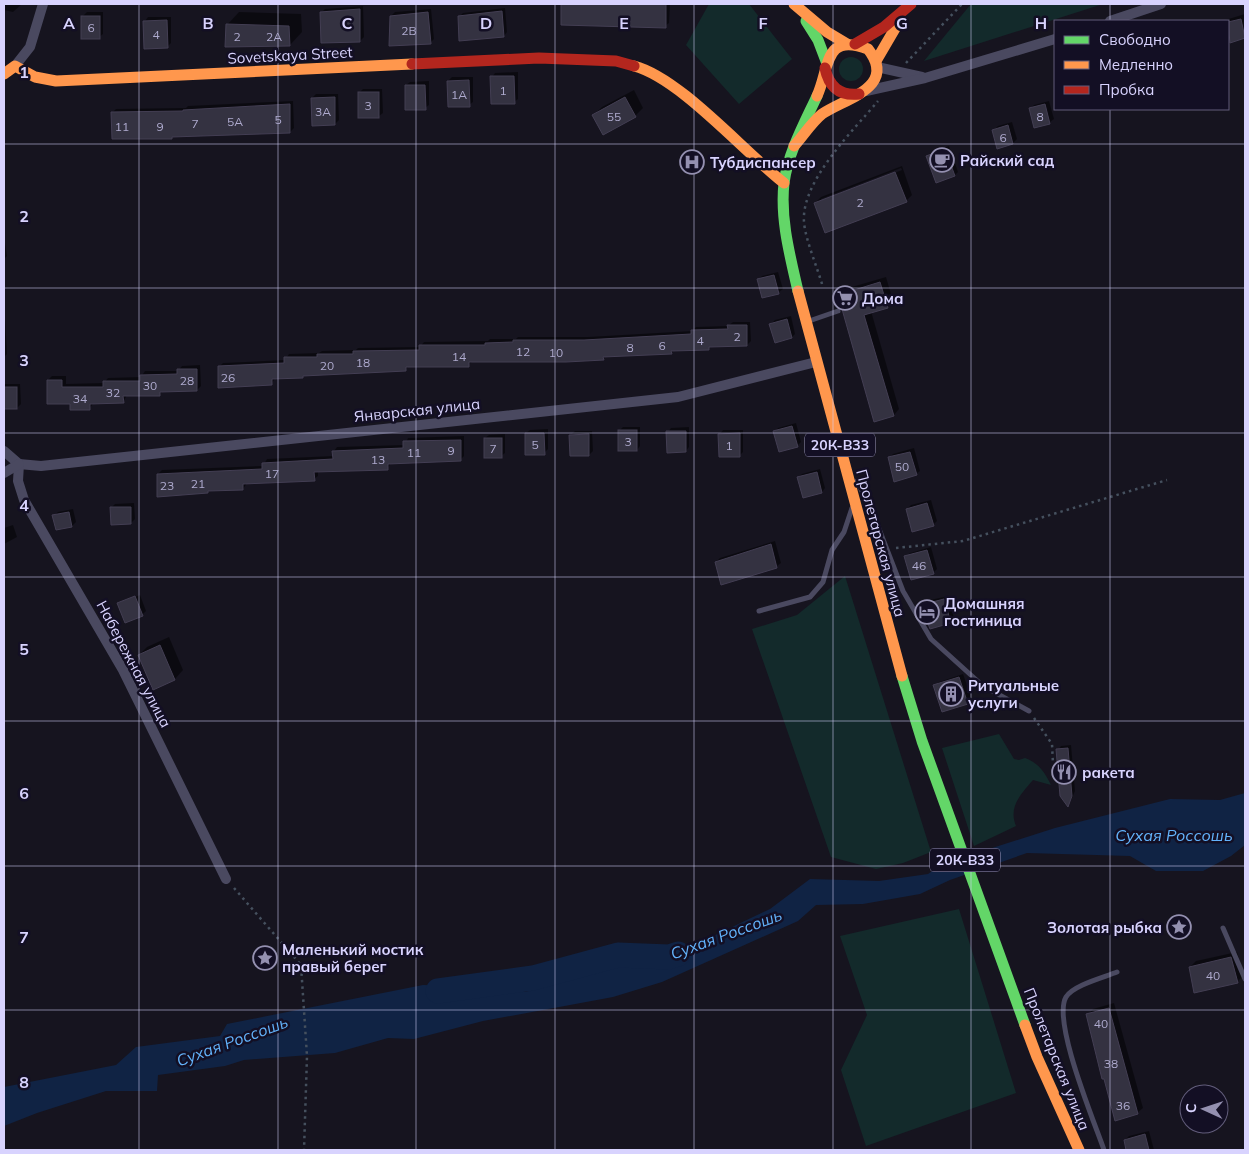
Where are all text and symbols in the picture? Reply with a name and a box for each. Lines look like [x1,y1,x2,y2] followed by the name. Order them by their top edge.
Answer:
[63,13,75,33] text: A
[202,13,214,33] text: B
[342,13,353,33] text: C
[480,13,492,33] text: D
[619,13,629,33] text: E
[758,13,768,33] text: F
[896,13,908,33] text: G
[1035,13,1047,33] text: H
[87,20,95,35] house number: 6
[1054,20,1229,110] legend
[401,23,417,38] house number: 2В
[152,27,160,42] house number: 4
[233,29,241,44] house number: 2
[266,29,282,44] house number: 2А
[1099,30,1171,49] text: Свободно
[227,42,353,68] street label: Sovetskaya Street
[1099,55,1173,74] text: Медленно
[19,62,29,82] text: 1
[1099,80,1154,99] text: Пробка
[499,83,507,98] house number: 1
[451,87,467,102] house number: 1А
[364,98,372,113] house number: 3
[315,104,331,119] house number: 3А
[607,109,621,124] house number: 55
[1036,109,1044,124] house number: 8
[274,112,282,127] house number: 5
[227,114,243,129] house number: 5А
[191,116,199,131] house number: 7
[115,119,129,134] house number: 11
[156,119,164,134] house number: 9
[999,130,1007,145] house number: 6
[929,147,955,173] cafe icon: Райский сад
[679,149,705,175] hospital icon: Тубдиспансер
[960,151,1055,170] place label: Райский сад
[710,153,816,172] place label: Тубдиспансер
[856,195,864,210] house number: 2
[19,206,29,226] text: 2
[832,285,858,311] supermarket icon: Дома
[862,289,903,308] place label: Дома
[733,329,741,344] house number: 2
[696,333,704,348] house number: 4
[658,338,666,353] house number: 6
[626,340,634,355] house number: 8
[516,344,530,359] house number: 12
[549,345,563,360] house number: 10
[452,349,466,364] house number: 14
[19,350,29,370] text: 3
[356,355,370,370] house number: 18
[320,358,334,373] house number: 20
[221,370,235,385] house number: 26
[180,373,194,388] house number: 28
[143,378,157,393] house number: 30
[106,385,120,400] house number: 32
[73,391,87,406] house number: 34
[353,394,481,426] street label: Январская улица
[624,434,632,449] house number: 3
[805,434,875,456] road number: 20К-В33
[531,437,539,452] house number: 5
[725,438,733,453] house number: 1
[489,441,497,456] house number: 7
[447,443,455,458] house number: 9
[407,445,421,460] house number: 11
[371,452,385,467] house number: 13
[895,459,909,474] house number: 50
[265,466,279,481] house number: 17
[852,467,910,619] street label: Пролетарская улица
[191,476,205,491] house number: 21
[160,478,174,493] house number: 23
[19,495,29,515] text: 4
[912,558,926,573] house number: 46
[944,594,1025,630] place label: Домашняя гостиница
[92,597,176,731] street label: Набережная улица
[914,599,940,625] hotel icon: Домашняя гостиница
[19,639,29,659] text: 5
[968,676,1059,712] place label: Ритуальные услуги
[938,681,964,707] building icon: Ритуальные услуги
[1051,759,1077,785] restaurant icon: ракета
[1082,763,1135,782] place label: ракета
[19,783,29,803] text: 6
[1115,825,1233,845] water label: Сухая Россошь
[930,848,1000,872] road number: 20К-В33
[667,904,785,963] water label: Сухая Россошь
[1166,914,1192,940] place icon: Золотая рыбка
[1047,918,1162,937] place label: Золотая рыбка
[19,927,29,947] text: 7
[282,940,424,976] place label: Маленький мостик правый берег
[252,945,278,971] place icon: Маленький мостик правый берег
[1206,968,1220,983] house number: 40
[1020,985,1094,1133] street label: Пролетарская улица
[173,1011,291,1070] water label: Сухая Россошь
[1094,1016,1108,1031] house number: 40
[1104,1056,1118,1071] house number: 38
[19,1072,29,1092] text: 8
[1179,1084,1229,1134] north arrow
[1116,1098,1130,1113] house number: 36
[1182,1103,1200,1114] text: С

